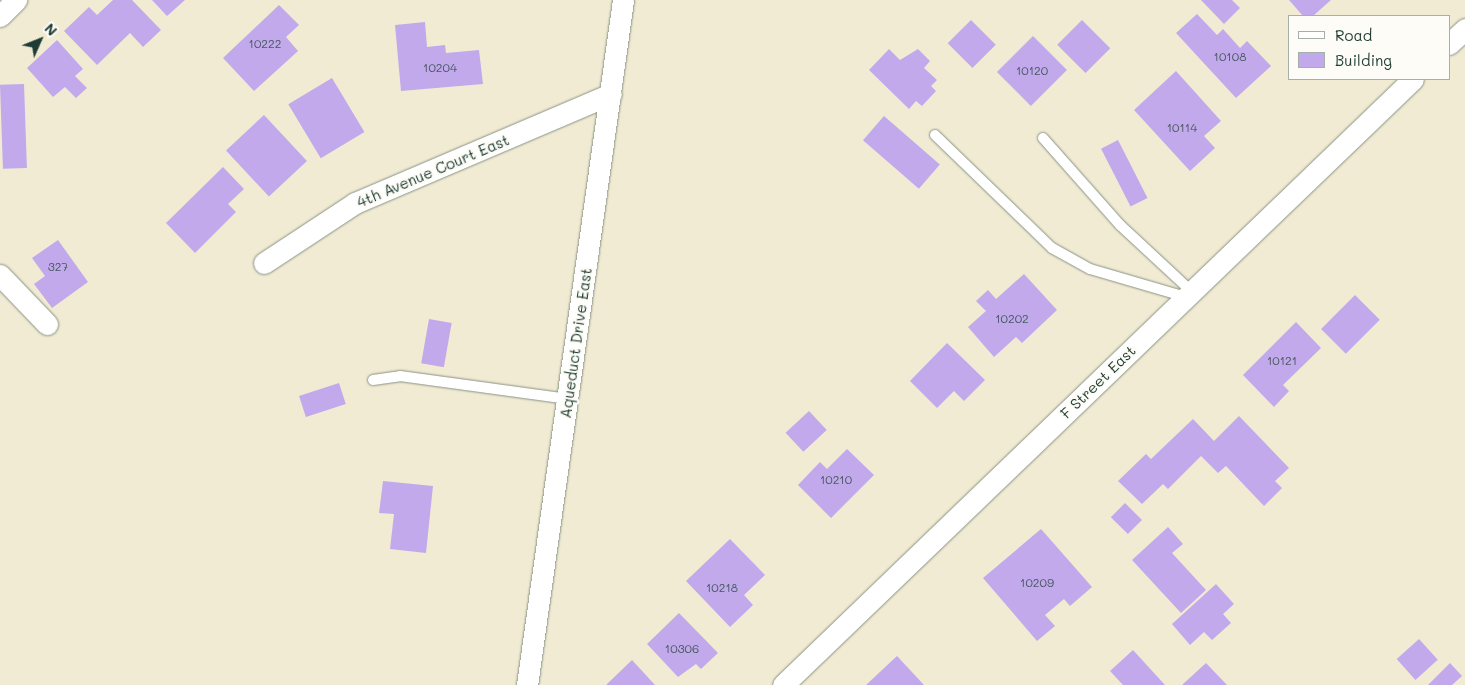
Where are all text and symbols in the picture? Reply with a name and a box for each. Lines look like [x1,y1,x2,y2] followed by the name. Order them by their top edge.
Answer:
[15,15,65,65] north arrow
[1288,15,1450,80] legend
[41,19,62,40] text: N
[1335,25,1372,45] text: Road
[249,37,281,51] house number: 10222
[1214,50,1246,64] house number: 10108
[1335,50,1392,70] text: Building
[423,61,457,75] house number: 10204
[1016,64,1048,78] house number: 10120
[1167,121,1197,135] house number: 10114
[354,131,512,211] street label: 4th Avenue Court East
[48,260,68,274] house number: 327
[557,267,595,419] street label: Aqueduct Drive East
[995,312,1029,326] house number: 10202
[1057,342,1139,422] street label: F Street East
[1267,354,1297,368] house number: 10121
[820,473,852,487] house number: 10210
[1020,576,1054,590] house number: 10209
[706,581,738,595] house number: 10218
[665,642,699,656] house number: 10306

